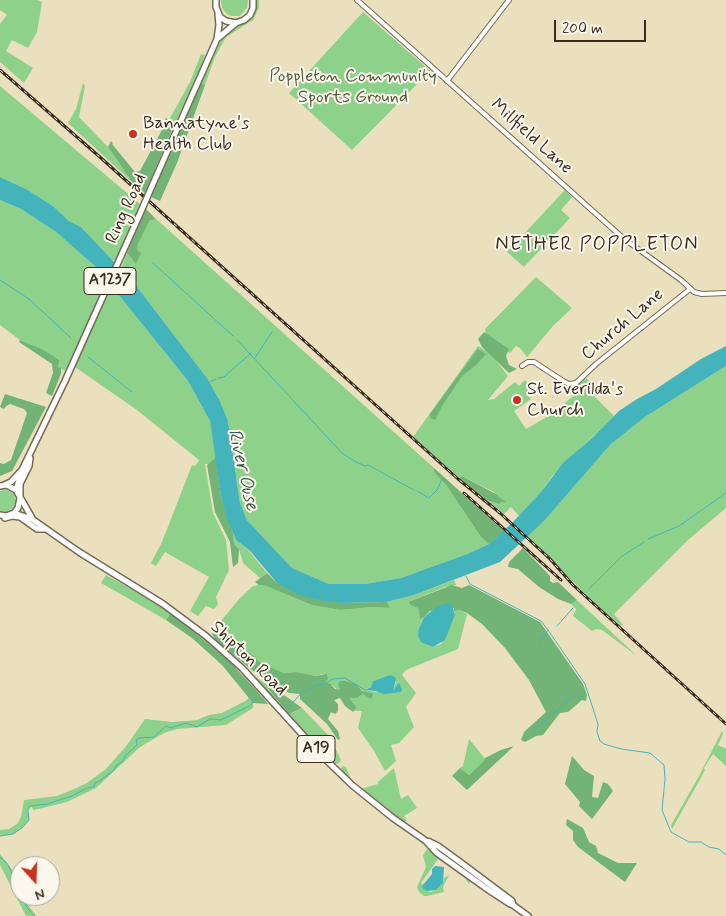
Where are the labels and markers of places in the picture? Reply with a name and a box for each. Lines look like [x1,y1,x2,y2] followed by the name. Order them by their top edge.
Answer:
[143,113,249,156] place label: Bannatyne's Health Club
[127,128,139,140] marker: Bannatyne's Health Club
[527,379,623,422] place label: St. Everilda's Church
[511,394,523,406] marker: St. Everilda's Church

